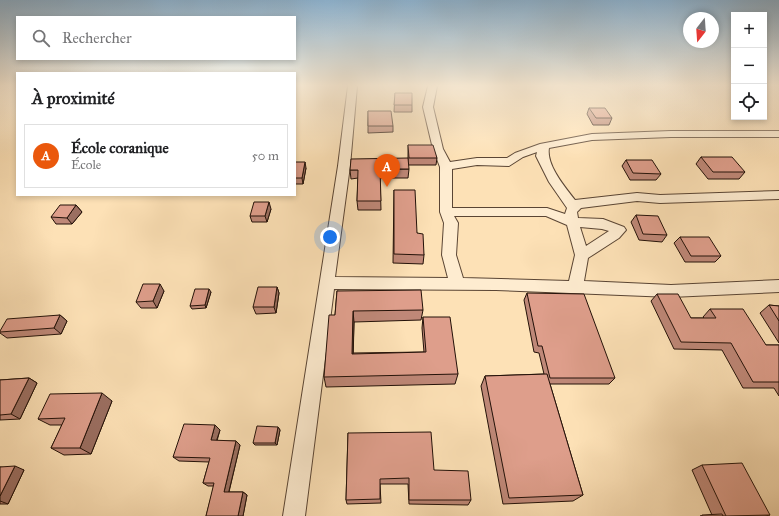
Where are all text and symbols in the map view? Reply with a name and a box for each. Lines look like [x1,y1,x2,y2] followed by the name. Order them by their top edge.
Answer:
[683,12,719,48] north arrow
[731,12,767,120] map controls
[731,12,767,48] button: +
[16,16,296,60] search box
[30,27,52,49] icon: search
[62,29,132,47] text: Rechercher
[731,48,767,84] button: −
[731,84,767,120] button: locate
[32,88,115,109] text: À proximité
[71,139,169,157] text: École coranique
[42,148,50,164] text: A
[252,148,279,164] text: 50 m
[374,154,400,187] pin: A
[71,157,101,173] text: École
[320,227,340,247] your location

